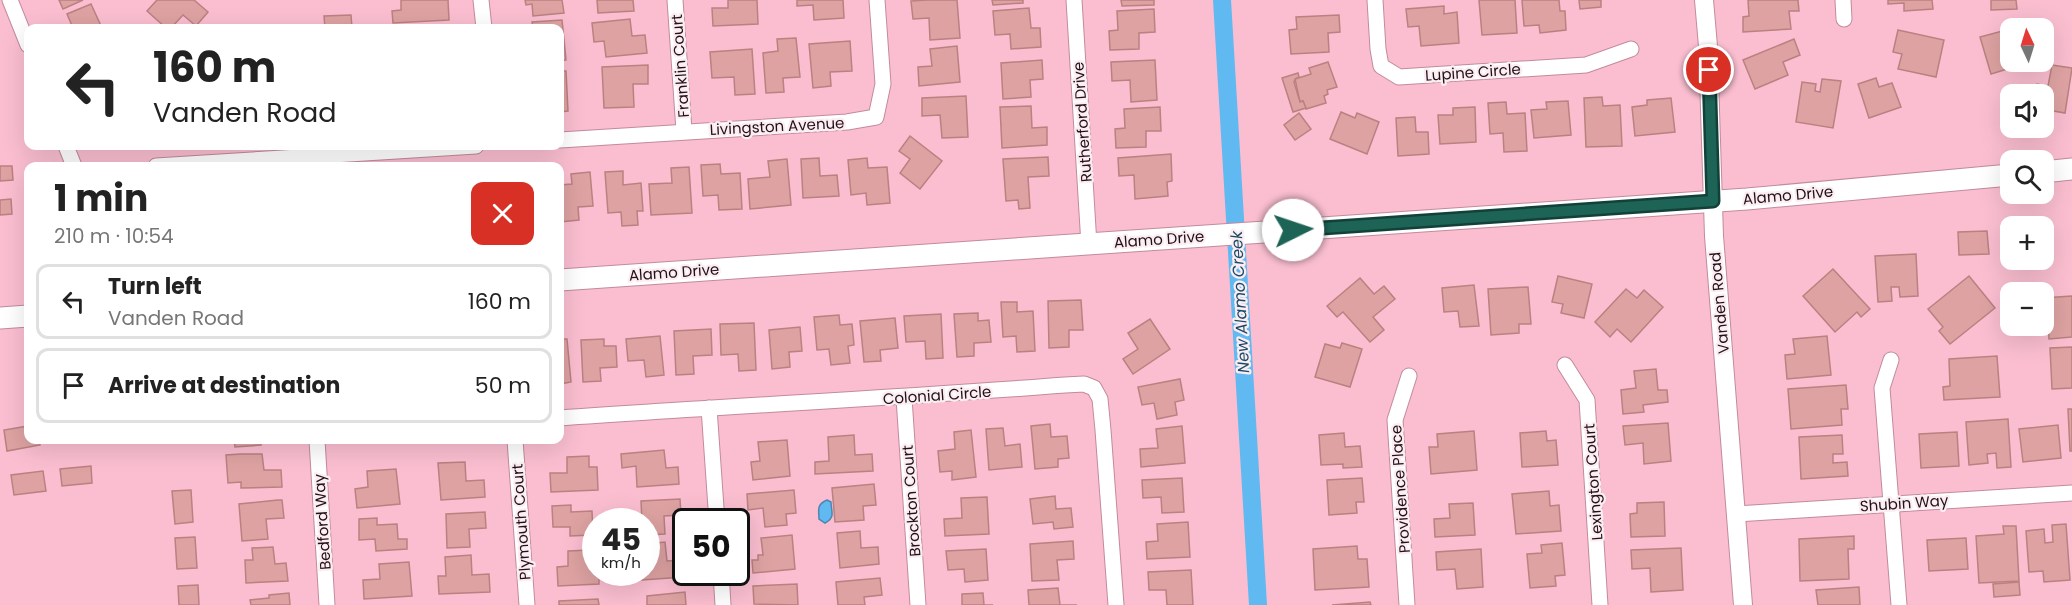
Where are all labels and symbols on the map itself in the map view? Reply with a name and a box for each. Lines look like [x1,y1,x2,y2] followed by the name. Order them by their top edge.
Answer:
[666,14,694,118] street label: Franklin Court
[2000,18,2054,72] north arrow
[1683,44,1734,95] pin
[1424,58,1522,86] street label: Lupine Circle
[1067,61,1097,183] street label: Rutherford Drive
[709,112,845,140] street label: Livingston Avenue
[1742,181,1834,209] street label: Alamo Drive
[1261,198,1325,262] position arrow
[1113,225,1205,253] street label: Alamo Drive
[1225,229,1255,374] water label: New Alamo Creek
[1704,251,1734,355] street label: Vanden Road
[628,258,720,286] street label: Alamo Drive
[882,381,992,409] street label: Colonial Circle
[1578,423,1608,541] street label: Lexington Court
[1385,424,1415,554] street label: Providence Place
[897,445,925,557] street label: Brockton Court
[506,463,536,581] street label: Plymouth Court
[308,473,336,571] street label: Bedford Way
[1859,489,1950,517] street label: Shubin Way
[672,508,750,586] speed limit sign: 50

